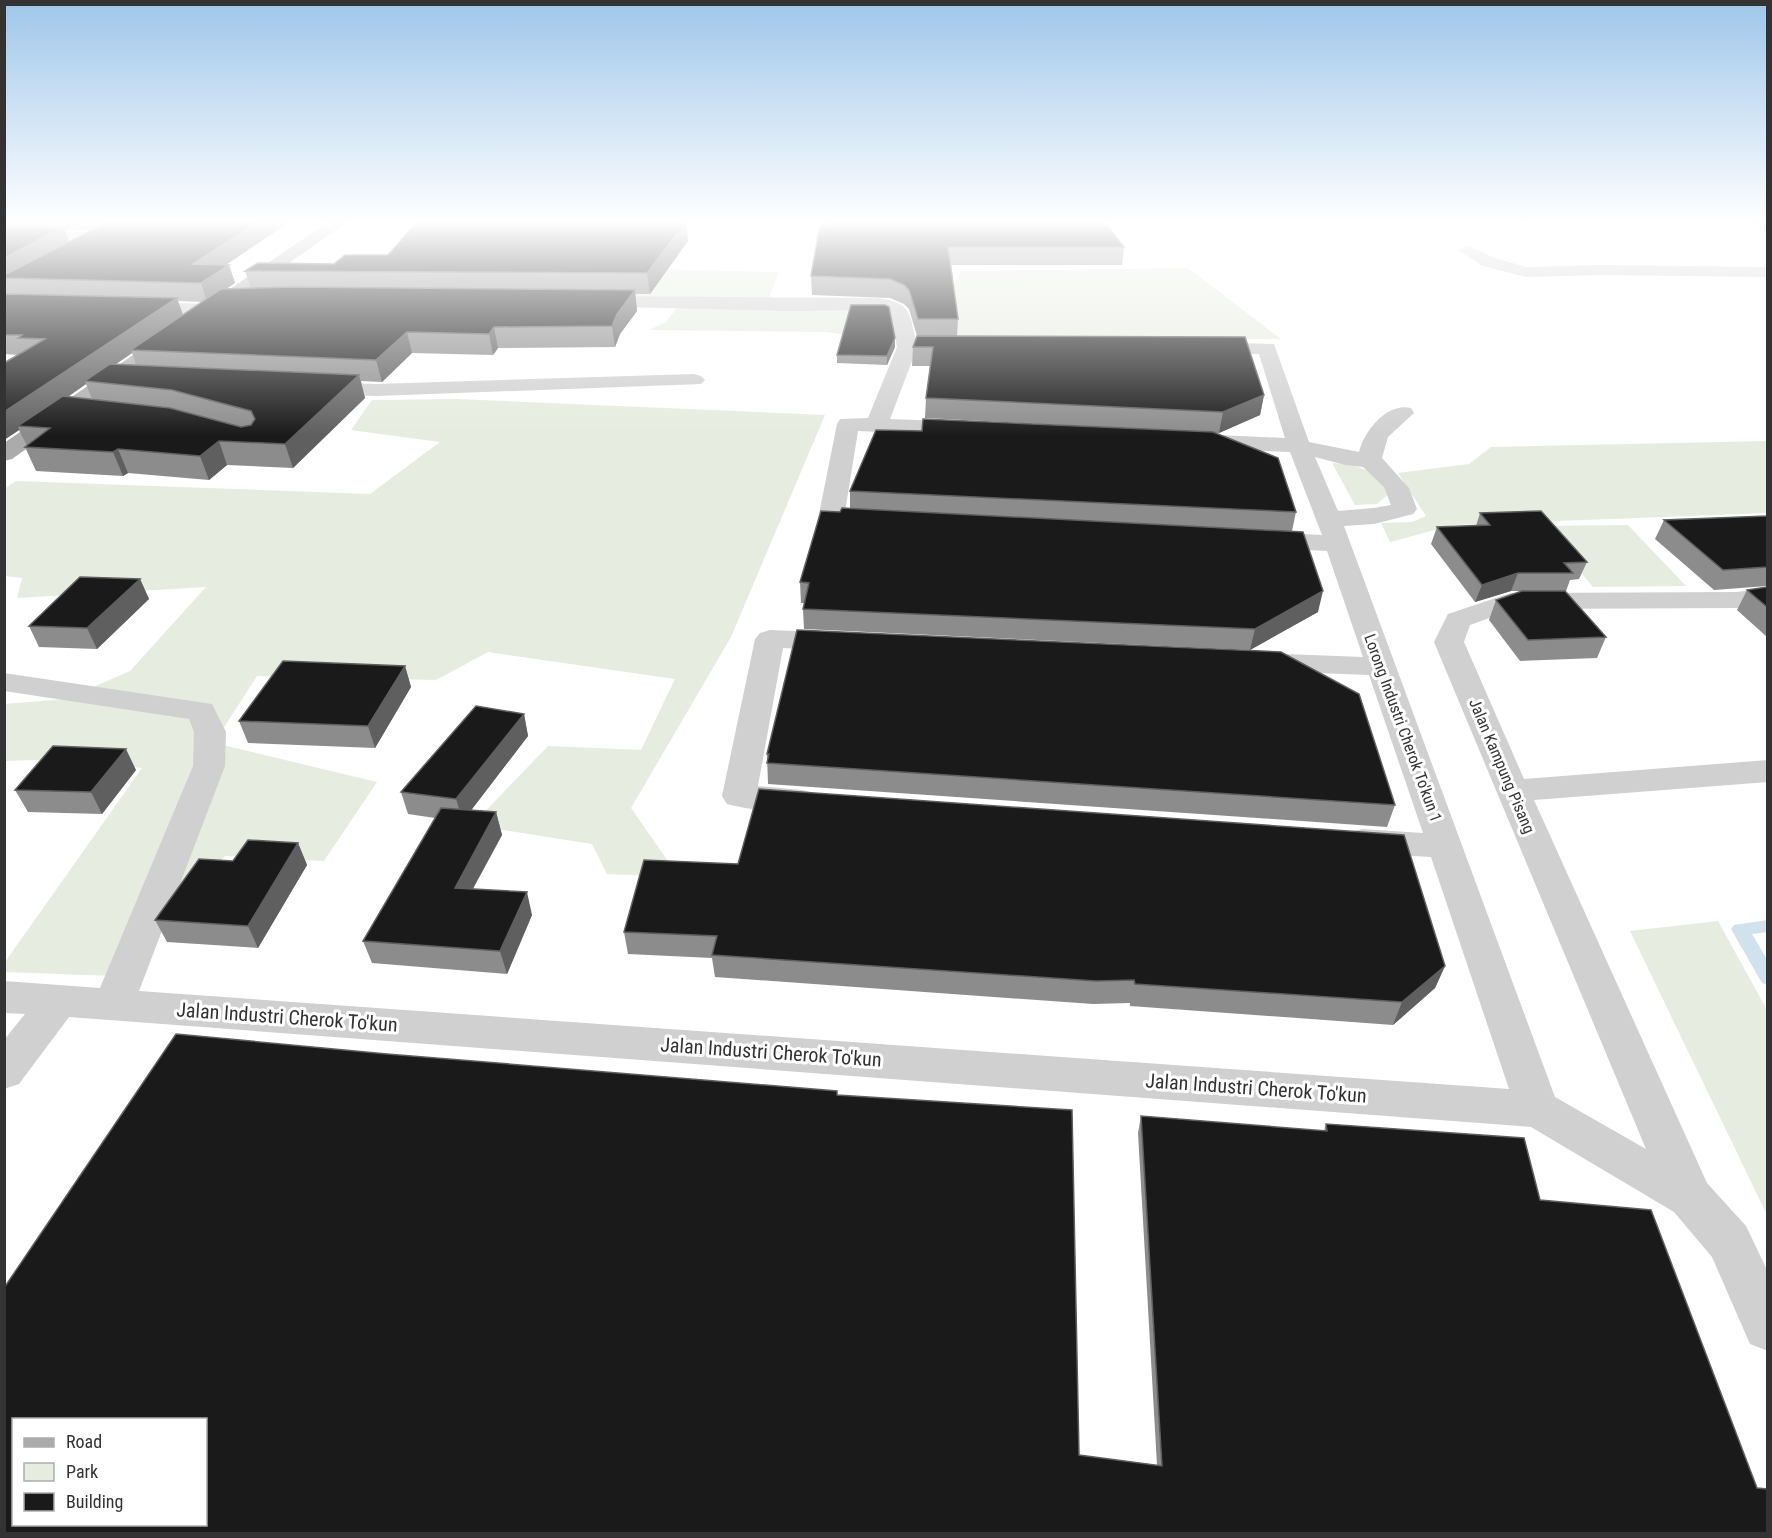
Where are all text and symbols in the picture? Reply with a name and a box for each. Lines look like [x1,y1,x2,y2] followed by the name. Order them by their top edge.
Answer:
[1360,631,1446,825] street label: Lorong Industri Cherok To'kun 1
[1465,696,1539,836] street label: Jalan Kampung Pisang
[176,997,398,1037] street label: Jalan Industri Cherok To'kun
[660,1032,882,1072] street label: Jalan Industri Cherok To'kun
[1145,1068,1367,1108] street label: Jalan Industri Cherok To'kun
[12,1418,207,1526] legend
[66,1431,102,1452] text: Road
[66,1461,98,1482] text: Park
[66,1491,123,1512] text: Building

